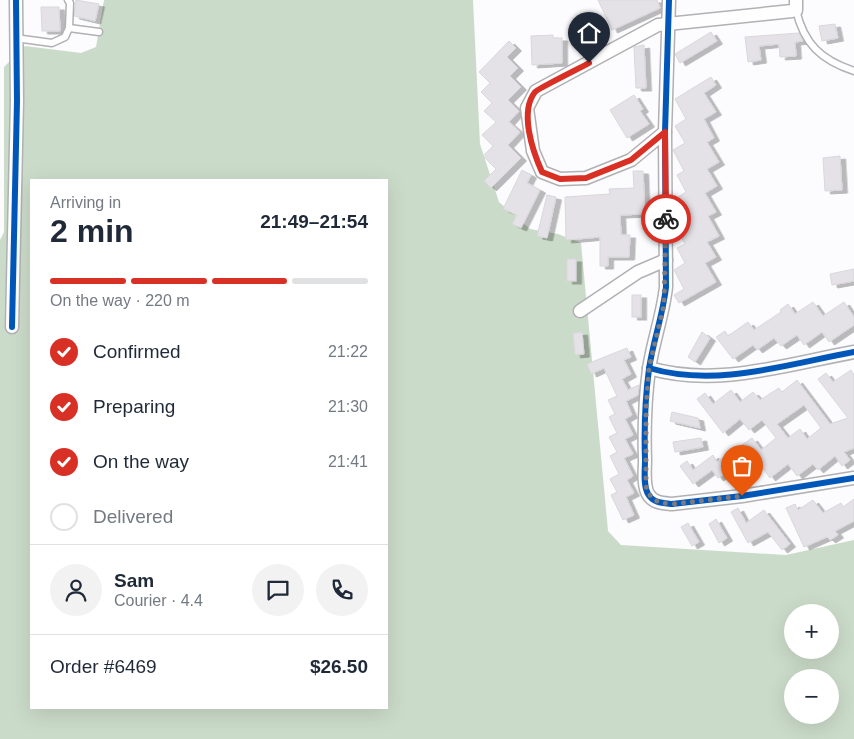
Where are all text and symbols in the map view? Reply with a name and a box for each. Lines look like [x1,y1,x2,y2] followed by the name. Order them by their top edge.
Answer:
[568,12,610,63] pin
[575,19,603,47] icon: home
[50,194,121,211] text: Arriving in
[641,194,691,244] courier
[652,205,680,233] icon: bike
[260,211,368,232] text: 21:49–21:54
[50,213,134,249] text: 2 min
[50,292,190,309] text: On the way · 220 m
[50,338,78,366] icon: check
[93,341,181,362] text: Confirmed
[328,343,368,360] text: 21:22
[50,393,78,421] icon: check
[93,396,175,417] text: Preparing
[328,398,368,415] text: 21:30
[721,445,763,496] pin
[50,448,78,476] icon: check
[93,451,189,472] text: On the way
[728,452,756,480] icon: bag
[328,453,368,470] text: 21:41
[93,506,173,527] text: Delivered
[50,564,102,616] button: person
[252,564,304,616] button: chat
[316,564,368,616] button: phone
[114,570,154,591] text: Sam
[114,592,203,609] text: Courier · 4.4
[784,604,839,724] map controls
[784,604,839,659] button: +
[50,656,157,677] text: Order #6469
[310,656,368,677] text: $26.50
[784,669,839,724] button: −

